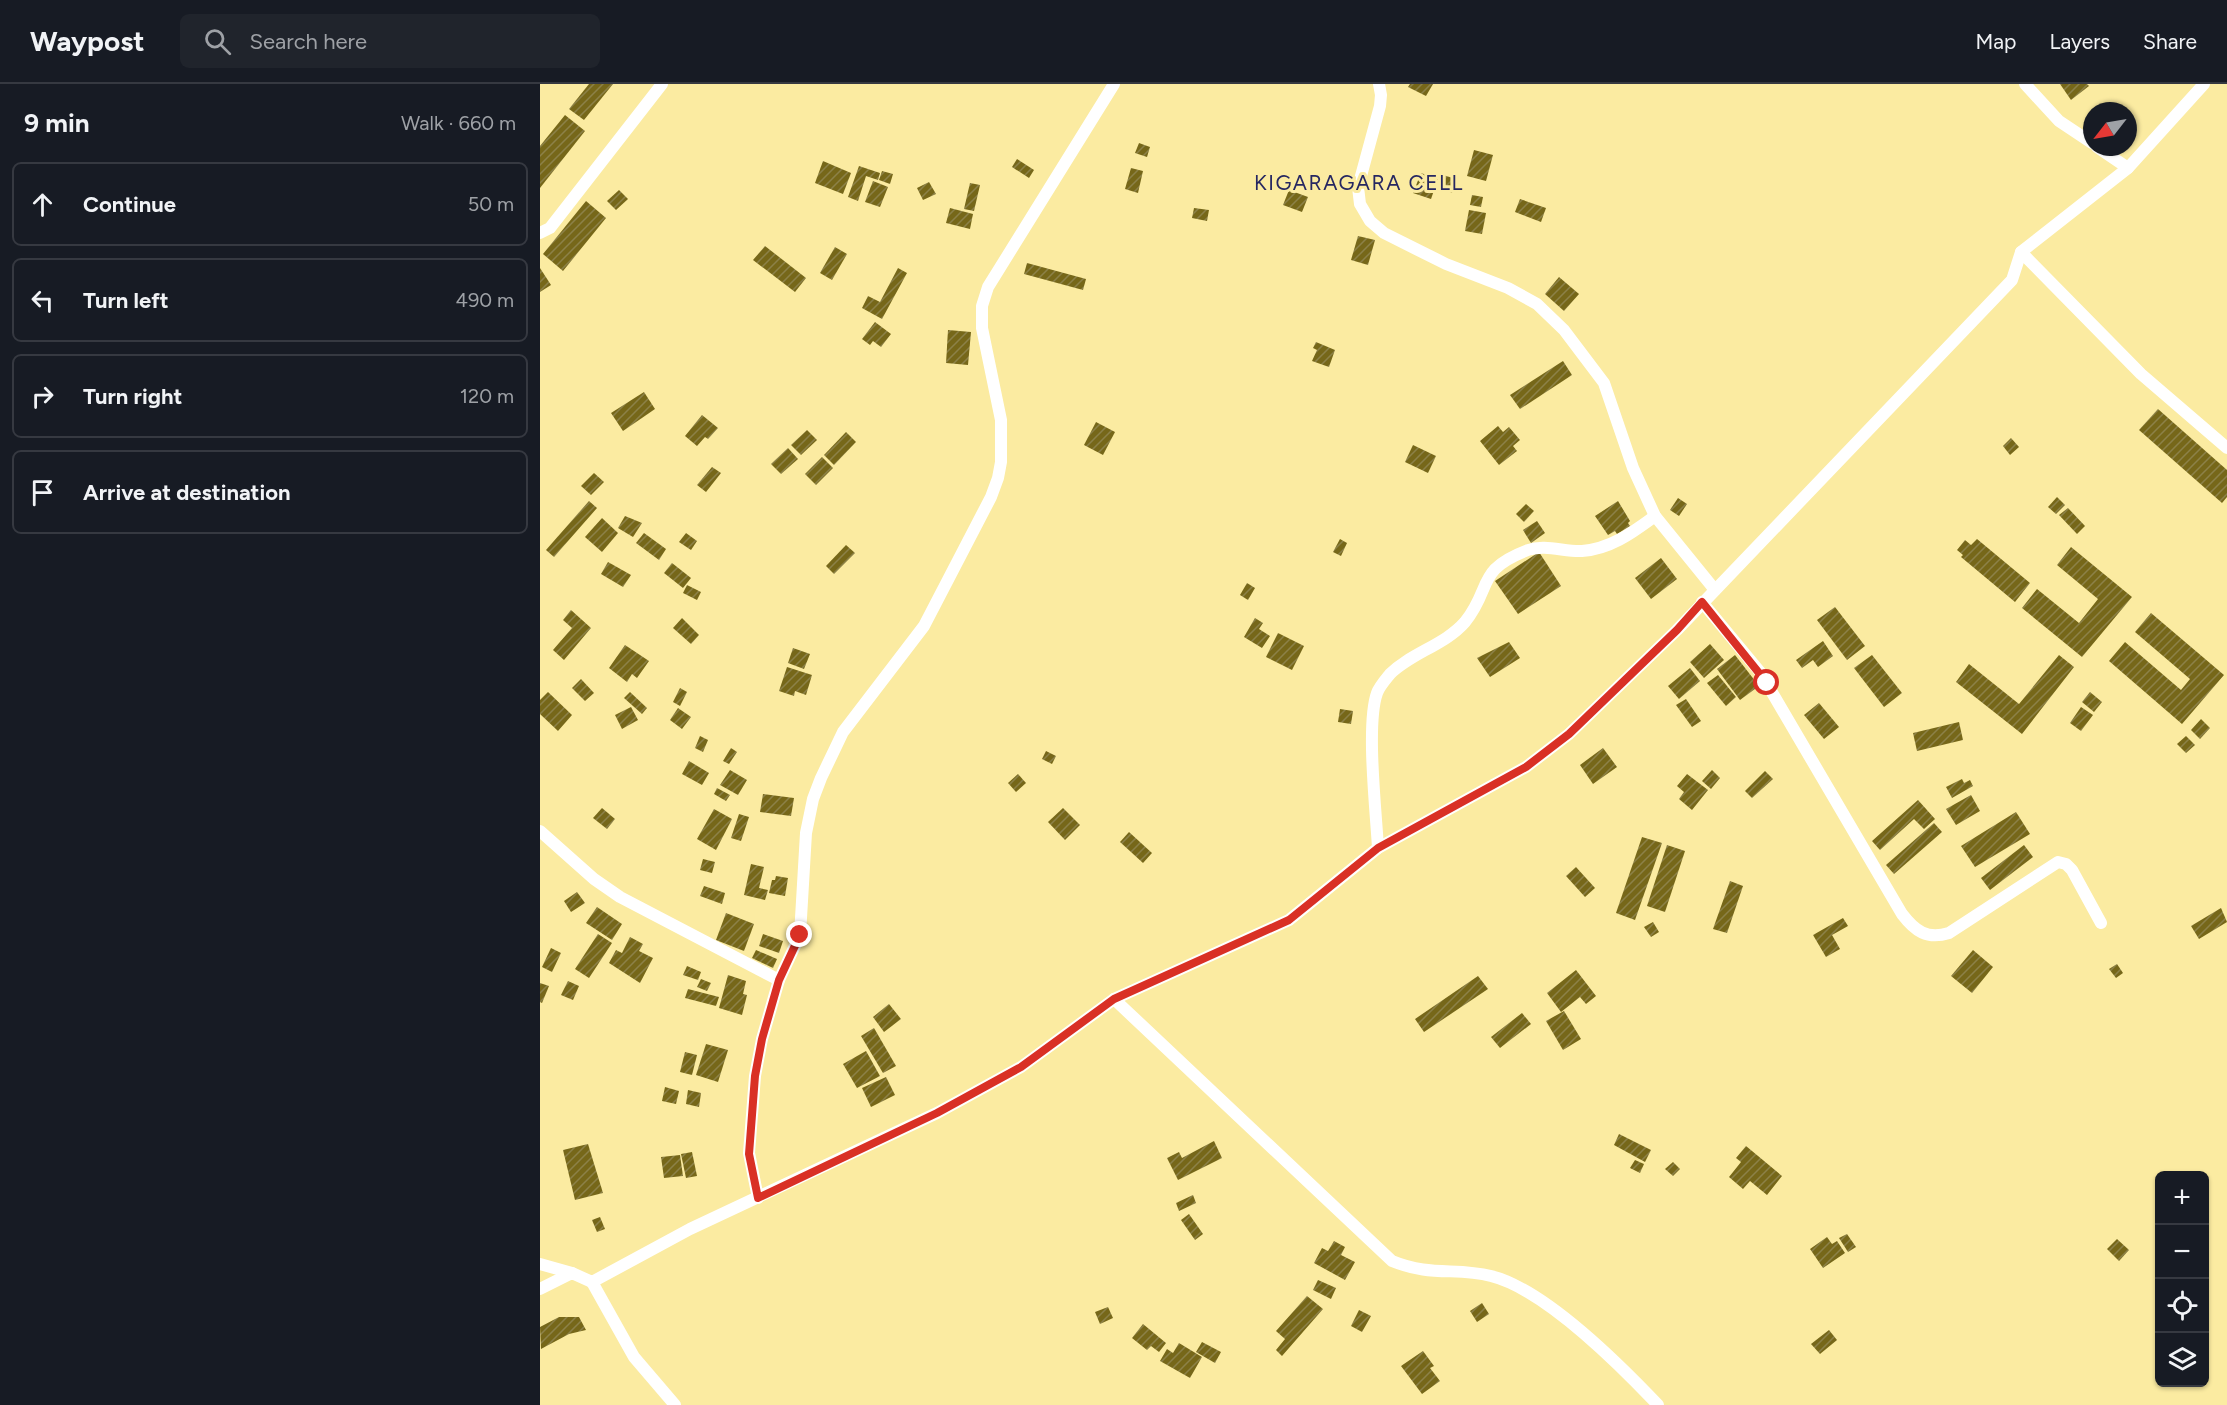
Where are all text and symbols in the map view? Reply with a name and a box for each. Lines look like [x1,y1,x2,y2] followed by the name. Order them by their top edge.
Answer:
[180,14,600,68] search box
[30,24,144,58] text: Waypost
[201,25,234,58] icon: search
[249,28,367,55] text: Search here
[1976,29,2016,54] text: Map
[2049,29,2110,54] text: Layers
[2143,29,2197,54] text: Share
[2083,102,2137,156] north arrow
[24,107,90,139] text: 9 min
[401,111,516,135] text: Walk · 660 m
[1254,170,1464,195] district label: KIGARAGARA CELL
[26,188,59,221] icon: ahead
[83,191,176,218] text: Continue
[468,192,514,216] text: 50 m
[26,284,59,317] icon: left
[83,287,169,314] text: Turn left
[455,288,514,312] text: 490 m
[26,380,59,413] icon: right
[83,383,182,410] text: Turn right
[460,384,514,408] text: 120 m
[26,476,59,509] icon: arrive
[83,479,291,506] text: Arrive at destination
[1753,669,1779,695] route start
[786,921,812,947] route end
[2155,1171,2209,1387] map controls
[2155,1171,2209,1225] button: +
[2155,1225,2209,1279] button: −
[2155,1279,2209,1333] button: locate
[2155,1333,2209,1387] button: layers

